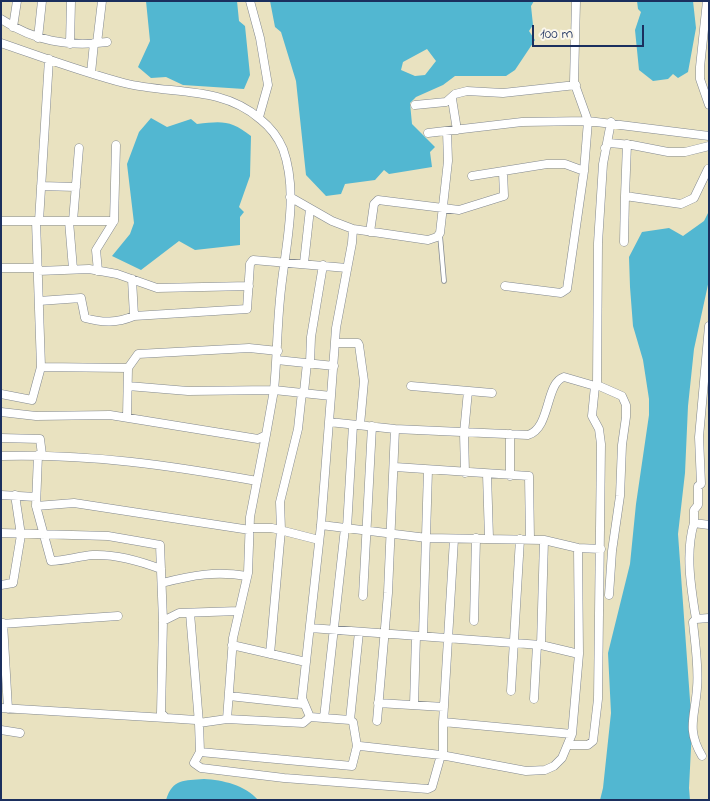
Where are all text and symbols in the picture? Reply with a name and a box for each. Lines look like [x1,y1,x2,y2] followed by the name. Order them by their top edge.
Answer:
[535,15,648,47] scale bar
[540,23,573,45] text: 100 m

